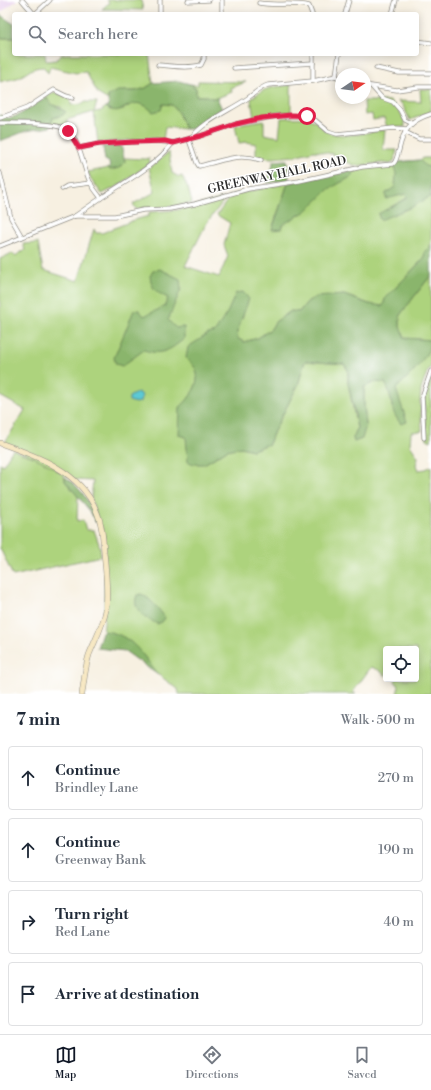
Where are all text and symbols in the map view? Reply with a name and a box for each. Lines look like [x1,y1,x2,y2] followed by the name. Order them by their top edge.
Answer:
[12,12,419,56] search box
[26,23,48,45] icon: search
[58,25,138,44] text: Search here
[335,68,371,104] north arrow
[298,107,316,125] route start
[59,122,77,140] route end
[206,153,348,197] street label: GREENWAY HALL ROAD
[383,646,419,682] map controls
[383,646,419,682] button: locate
[16,709,60,731] text: 7 min
[341,712,415,728] text: Walk · 500 m
[55,761,120,780] text: Continue
[17,767,39,789] icon: ahead
[378,770,414,786] text: 270 m
[55,780,138,796] text: Brindley Lane
[55,833,120,852] text: Continue
[17,839,39,861] icon: ahead
[378,842,414,858] text: 190 m
[55,852,146,868] text: Greenway Bank
[55,905,129,924] text: Turn right
[17,911,39,933] icon: right
[384,914,414,930] text: 40 m
[55,924,110,940] text: Red Lane
[17,983,39,1005] icon: arrive
[55,985,199,1004] text: Arrive at destination
[55,1044,77,1082] tab: Map
[186,1044,239,1082] tab: Directions
[348,1044,376,1082] tab: Saved

